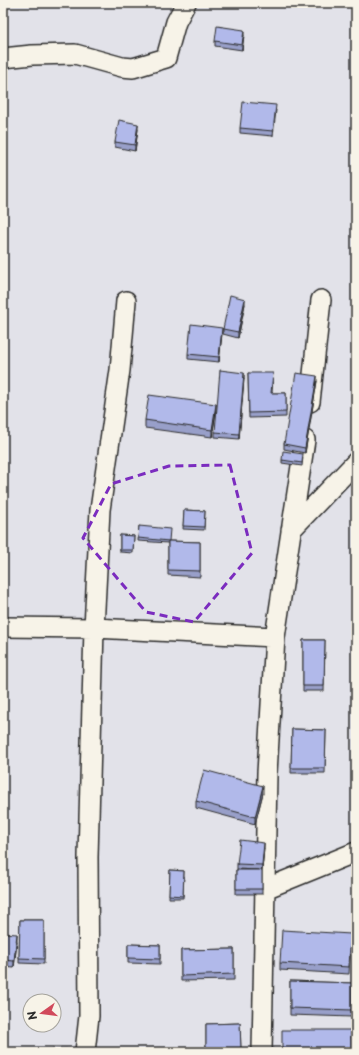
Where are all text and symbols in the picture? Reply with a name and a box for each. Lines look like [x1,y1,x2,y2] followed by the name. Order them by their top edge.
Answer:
[22,993,62,1033] north arrow
[22,1009,41,1022] text: N

